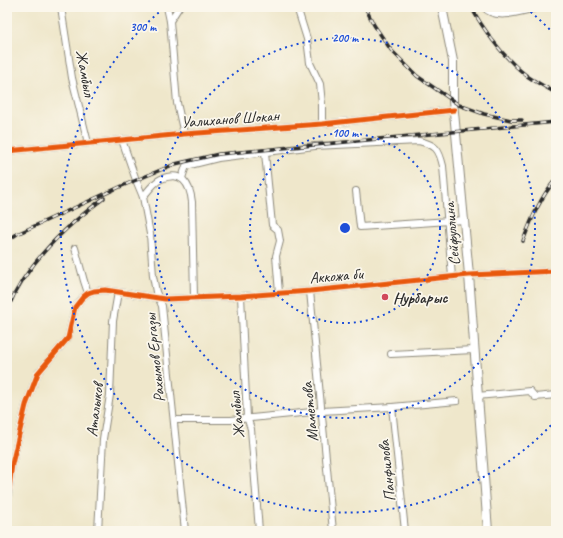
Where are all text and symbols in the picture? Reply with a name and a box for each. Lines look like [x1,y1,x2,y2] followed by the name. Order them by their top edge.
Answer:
[130,19,157,35] text: 300 m
[332,30,359,46] text: 200 m
[71,48,100,99] street label: Жамбыл
[180,105,281,132] street label: Уалиханов Шокан
[332,125,359,141] text: 100 m
[439,200,465,266] street label: Сейфуллина
[338,221,352,235] centre of rings
[309,264,365,288] street label: Аккожа би
[393,288,448,308] place label: Нурбарыс
[380,292,390,302] marker: Нурбарыс
[140,311,170,403] street label: Рахымов Ергазы
[82,379,109,438] street label: Аталыков
[297,380,323,442] street label: Маметова
[224,389,249,439] street label: Жамбыл
[374,438,400,503] street label: Панфилова

